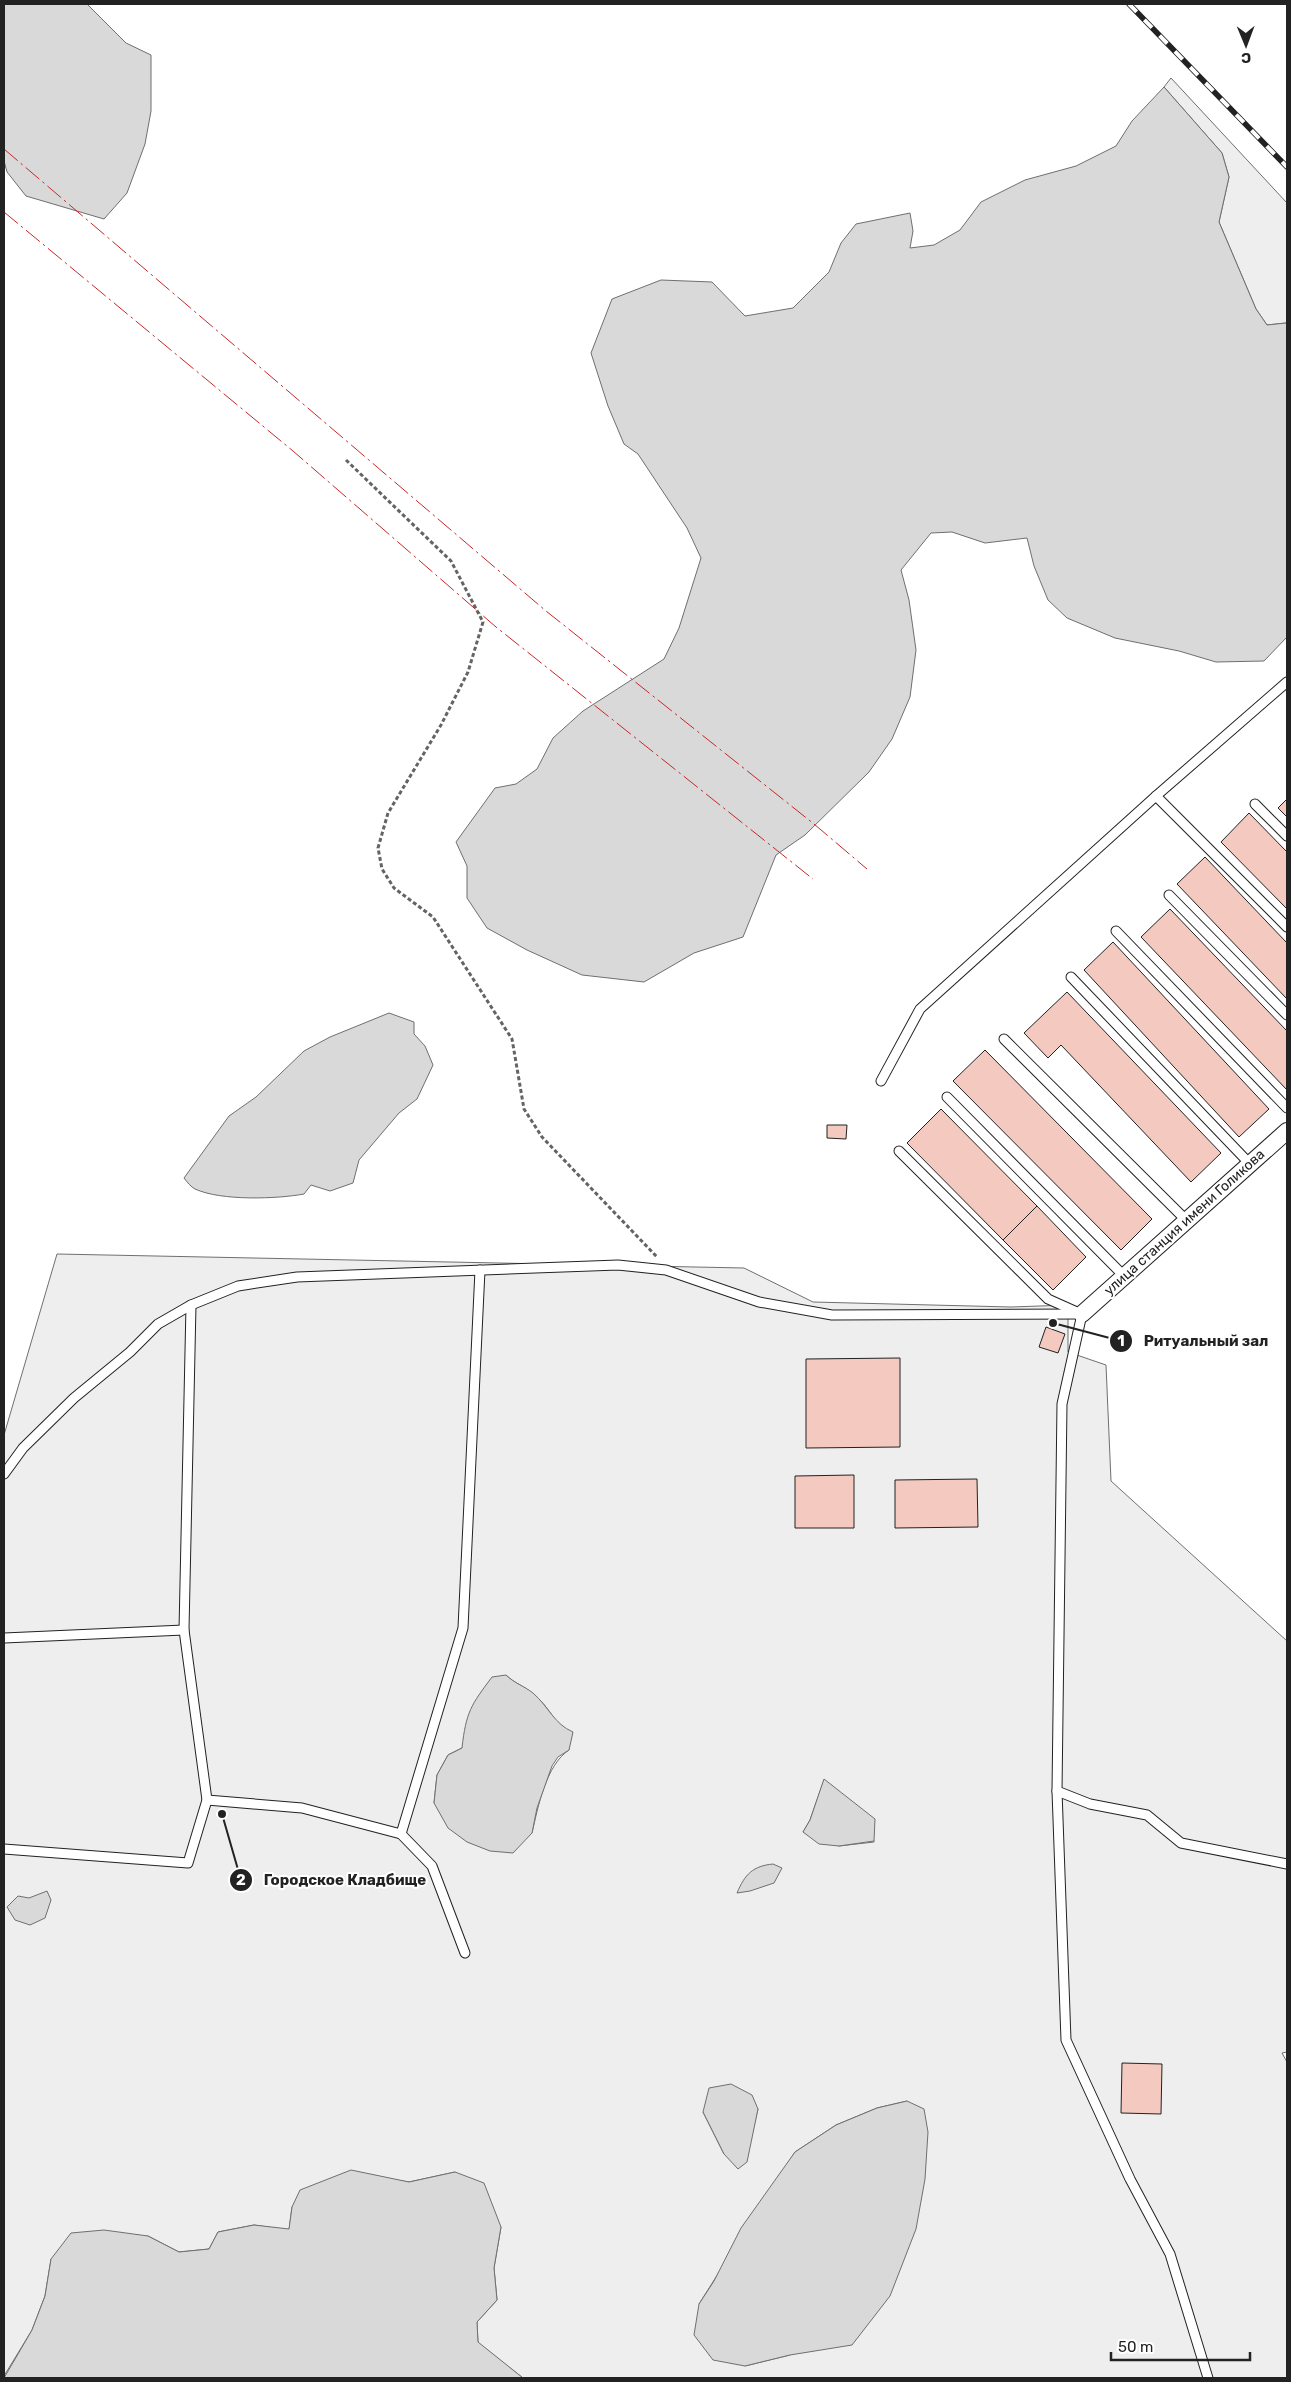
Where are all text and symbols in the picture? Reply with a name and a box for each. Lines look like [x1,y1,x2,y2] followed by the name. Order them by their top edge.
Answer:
[1221,20,1271,70] north arrow
[1241,49,1251,66] text: С
[1100,1146,1268,1299] street label: улица станция имени Голикова
[1109,1326,1278,1356] callout: Ритуальный зал
[1117,1332,1125,1350] text: 1
[1144,1332,1268,1350] text: Ритуальный зал
[229,1865,436,1895] callout: Городское Кладбище
[236,1871,246,1889] text: 2
[264,1871,426,1889] text: Городское Кладбище
[1111,2330,1250,2362] scale bar
[1118,2338,1153,2356] text: 50 m

